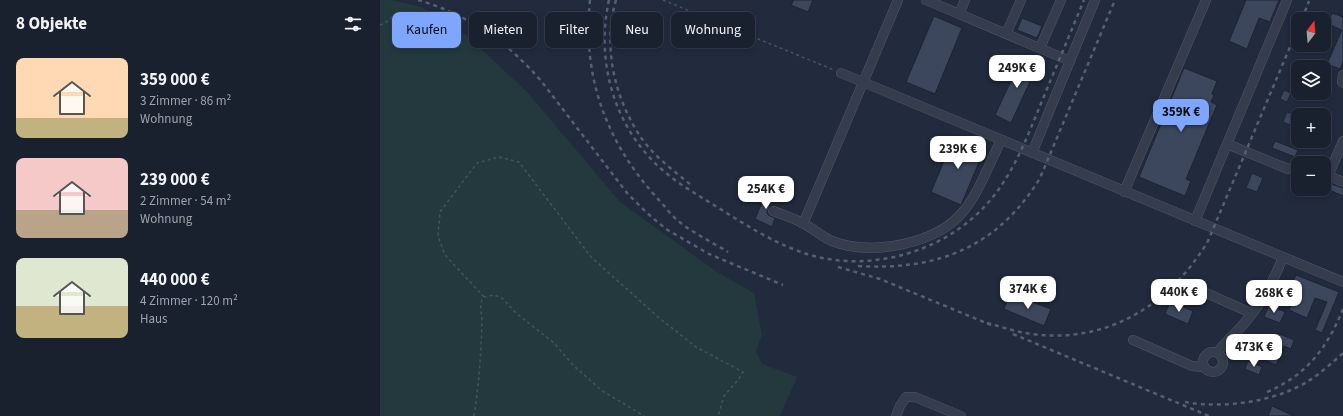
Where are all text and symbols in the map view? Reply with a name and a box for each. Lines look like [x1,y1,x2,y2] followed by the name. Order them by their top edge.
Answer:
[16,12,87,36] text: 8 Objekte
[392,12,461,48] chip: Kaufen
[469,12,537,48] chip: Mieten
[545,12,603,48] chip: Filter
[611,12,663,48] chip: Neu
[671,12,755,48] chip: Wohnung
[1291,12,1331,52] north arrow
[1291,12,1331,196] map controls
[342,13,364,35] icon: filters
[984,55,1050,89] pin: 249K €
[998,59,1036,77] text: 249K €
[1291,60,1331,100] button: layers
[140,68,210,92] text: 359 000 €
[48,74,96,122] icon: home
[140,92,231,110] text: 3 Zimmer · 86 m²
[1148,99,1214,133] pin: 359K €
[1162,103,1200,121] text: 359K €
[1291,108,1331,148] button: +
[140,110,192,128] text: Wohnung
[925,136,991,170] pin: 239K €
[939,140,977,158] text: 239K €
[1291,156,1331,196] button: −
[140,168,210,192] text: 239 000 €
[48,174,96,222] icon: home
[733,176,799,210] pin: 254K €
[747,180,785,198] text: 254K €
[140,192,231,210] text: 2 Zimmer · 54 m²
[140,210,192,228] text: Wohnung
[140,268,210,292] text: 440 000 €
[48,274,96,322] icon: home
[995,276,1061,310] pin: 374K €
[1146,279,1212,313] pin: 440K €
[1009,280,1047,298] text: 374K €
[1241,280,1307,314] pin: 268K €
[1160,283,1198,301] text: 440K €
[1255,284,1293,302] text: 268K €
[140,292,238,310] text: 4 Zimmer · 120 m²
[140,310,168,328] text: Haus
[1221,334,1287,368] pin: 473K €
[1235,338,1273,356] text: 473K €

